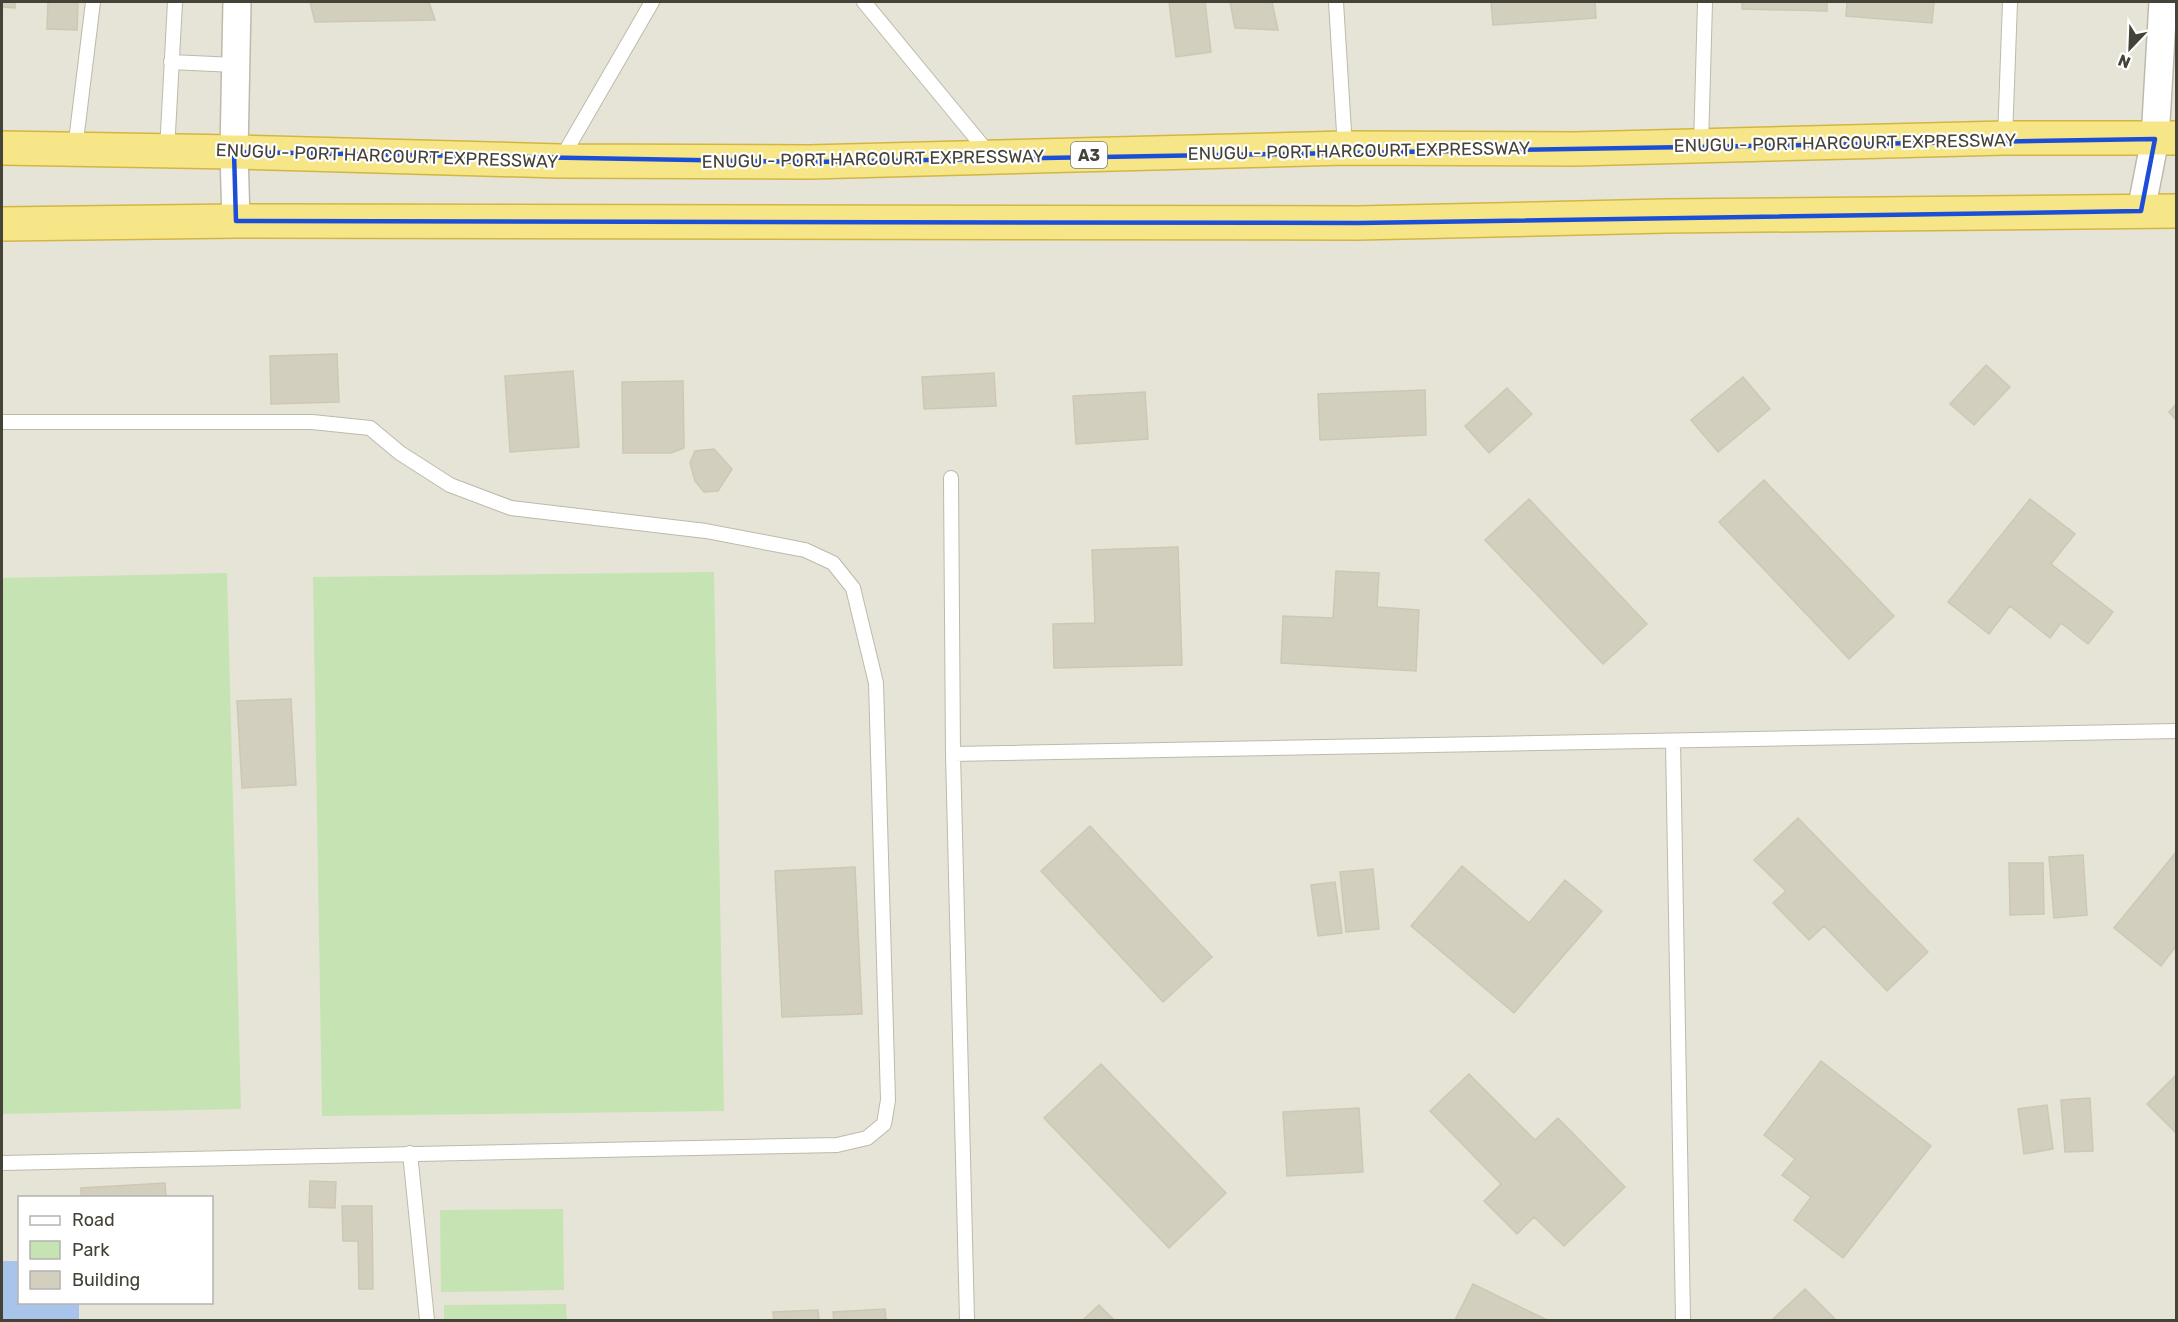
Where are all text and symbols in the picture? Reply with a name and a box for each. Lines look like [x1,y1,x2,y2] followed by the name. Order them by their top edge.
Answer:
[2100,18,2160,78] north arrow
[2115,50,2133,72] text: N
[1673,129,2017,157] street label: ENUGU - PORT HARCOURT EXPRESSWAY
[1187,137,1531,165] street label: ENUGU - PORT HARCOURT EXPRESSWAY
[215,139,559,173] street label: ENUGU - PORT HARCOURT EXPRESSWAY
[1071,142,1107,168] road number: A3
[701,145,1045,173] street label: ENUGU - PORT HARCOURT EXPRESSWAY
[18,1196,213,1304] legend
[72,1209,115,1231] text: Road
[72,1239,110,1261] text: Park
[72,1269,140,1291] text: Building

